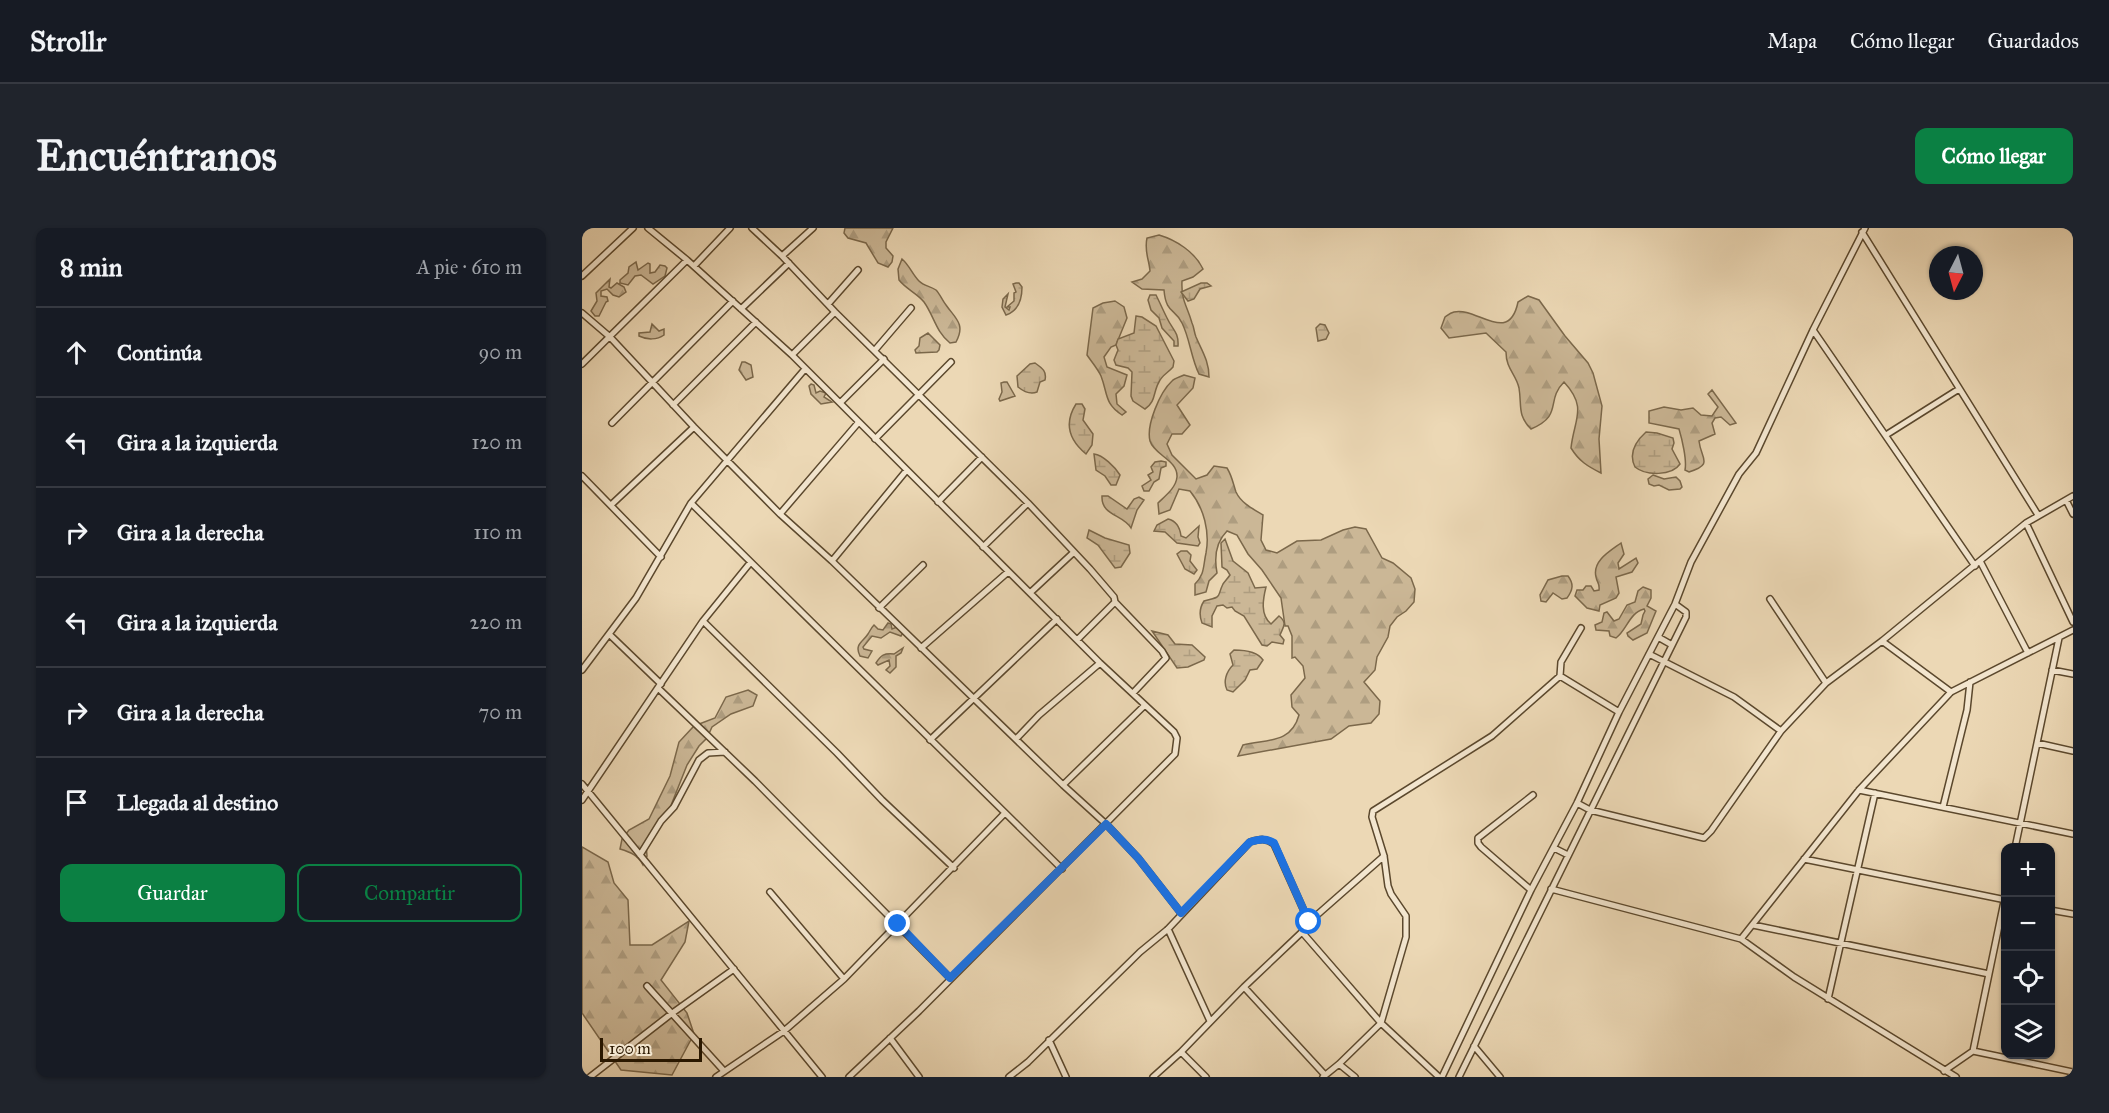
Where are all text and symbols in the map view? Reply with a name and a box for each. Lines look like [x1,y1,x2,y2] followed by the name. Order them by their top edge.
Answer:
[30,24,106,59] text: Strollr
[1767,28,1817,54] text: Mapa
[1850,28,1954,54] text: Cómo llegar
[1987,28,2079,54] text: Guardados
[1915,128,2073,184] button: Cómo llegar
[36,130,277,182] text: Encuéntranos
[1929,246,1983,300] north arrow
[60,251,123,283] text: 8 min
[417,255,522,279] text: A pie · 610 m
[60,336,93,369] icon: ahead
[117,339,202,366] text: Continúa
[479,340,522,364] text: 90 m
[60,426,93,459] icon: left
[117,429,278,456] text: Gira a la izquierda
[471,430,522,454] text: 120 m
[60,516,93,549] icon: right
[117,519,264,546] text: Gira a la derecha
[474,520,522,544] text: 110 m
[60,606,93,639] icon: left
[117,609,278,636] text: Gira a la izquierda
[470,610,522,634] text: 220 m
[60,696,93,729] icon: right
[117,699,264,726] text: Gira a la derecha
[479,700,522,724] text: 70 m
[60,786,93,819] icon: arrive
[117,789,278,816] text: Llegada al destino
[2001,843,2055,1059] map controls
[2001,843,2055,897] button: +
[60,864,285,922] button: Guardar
[297,864,522,922] button: Compartir
[2001,897,2055,951] button: −
[1295,908,1321,934] route start
[884,910,910,936] route end
[2001,951,2055,1005] button: locate
[2001,1005,2055,1059] button: layers
[600,1035,702,1062] scale bar
[609,1039,651,1058] text: 100 m

